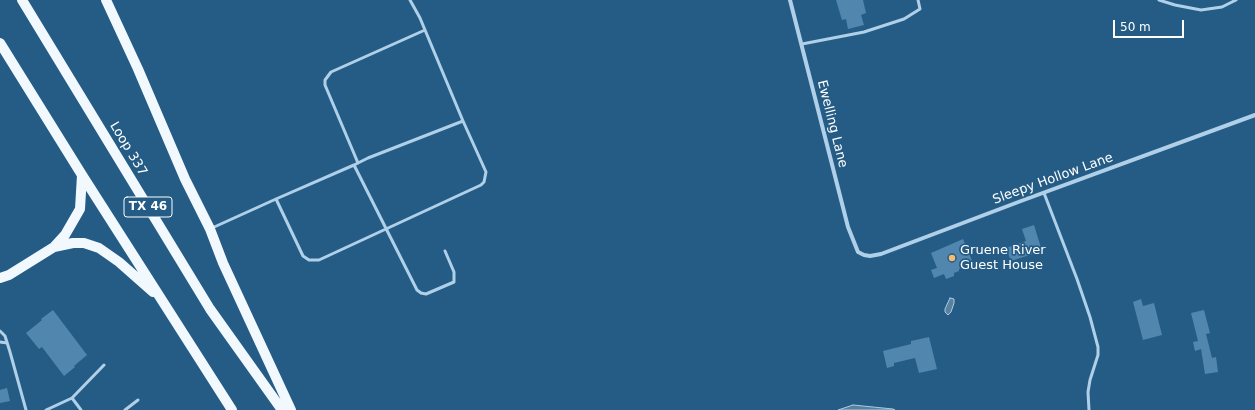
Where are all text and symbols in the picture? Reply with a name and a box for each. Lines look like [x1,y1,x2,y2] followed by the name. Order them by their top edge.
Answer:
[1115,12,1186,38] scale bar
[1120,20,1151,34] text: 50 m
[814,79,850,169] street label: Ewelling Lane
[106,119,150,179] street label: Loop 337
[991,150,1115,208] street label: Sleepy Hollow Lane
[124,197,172,217] road number: TX 46
[960,243,1046,274] place label: Gruene River Guest House
[947,253,957,263] marker: Gruene River Guest House

